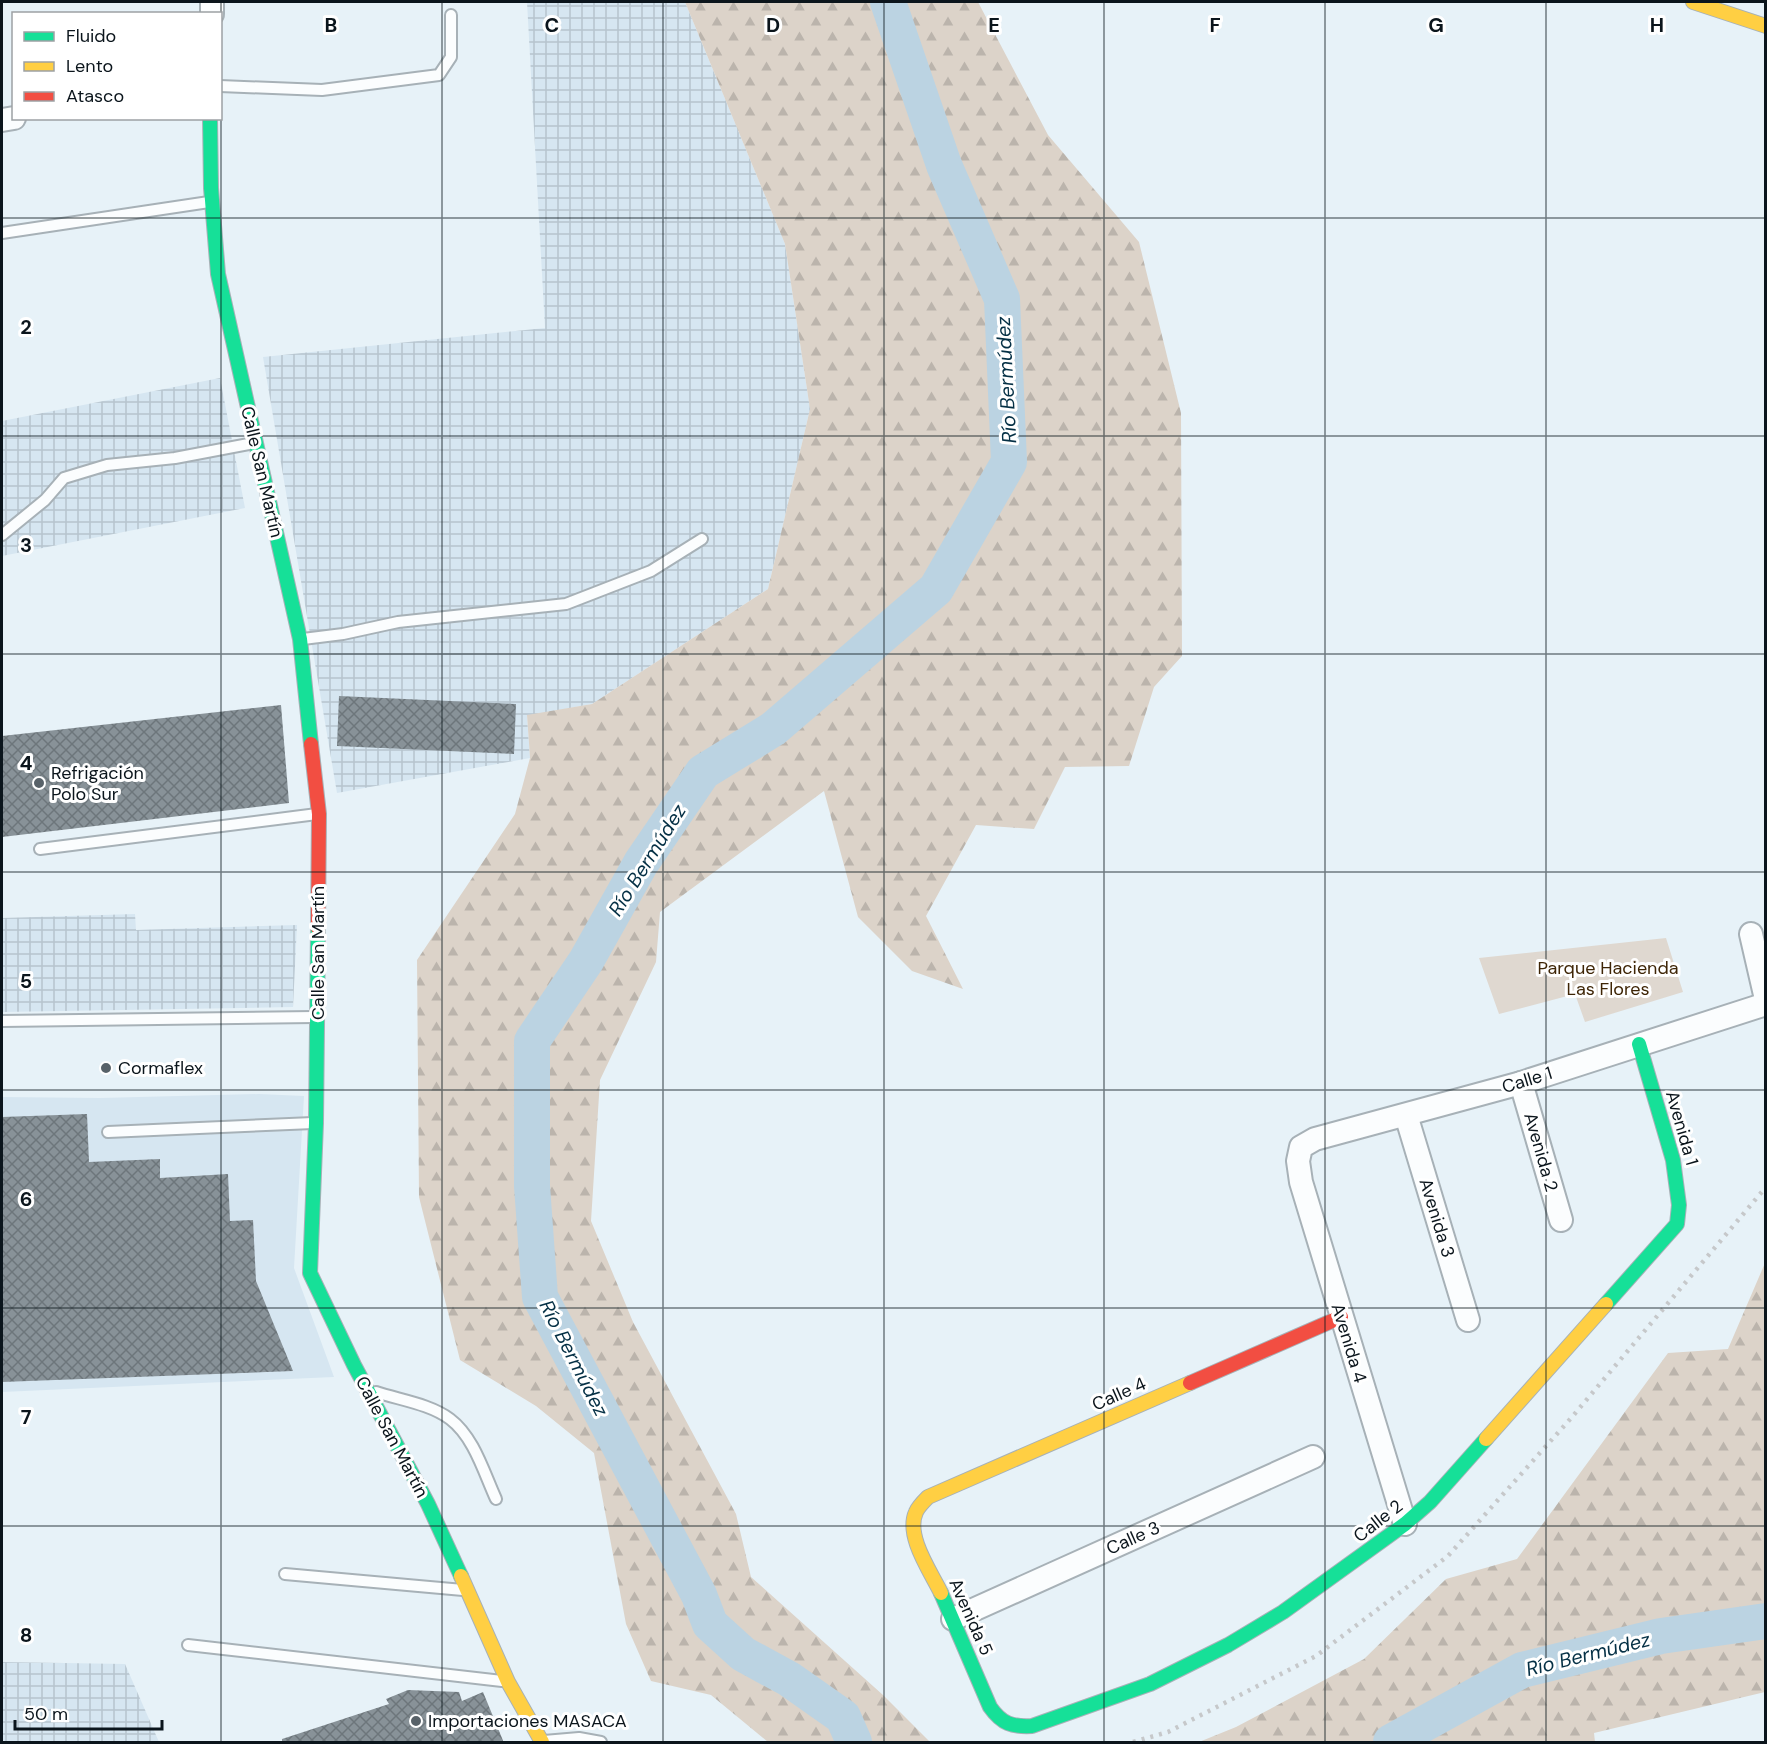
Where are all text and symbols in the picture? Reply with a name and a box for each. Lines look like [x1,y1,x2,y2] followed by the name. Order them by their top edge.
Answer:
[12,12,222,120] legend
[325,12,337,38] text: B
[545,12,559,38] text: C
[766,12,780,38] text: D
[988,12,1000,38] text: E
[1209,12,1221,38] text: F
[1428,12,1444,38] text: G
[1650,12,1664,38] text: H
[66,24,116,48] text: Fluido
[66,54,113,78] text: Lento
[66,84,124,108] text: Atasco
[20,314,32,340] text: 2
[990,315,1022,444] water label: Río Bermúdez
[235,404,289,540] street label: Calle San Martín
[20,532,32,558] text: 3
[20,750,33,776] text: 4
[51,761,144,806] place label: Refrigación Polo Sur
[32,776,46,790] marker: Refrigación Polo Sur
[602,799,692,921] water label: Río Bermúdez
[306,886,330,1020] street label: Calle San Martín
[1537,956,1679,1001] park label: Parque Hacienda Las Flores
[20,968,32,994] text: 5
[118,1056,203,1080] place label: Cormaflex
[99,1061,113,1075] marker: Cormaflex
[1499,1061,1555,1099] street label: Calle 1
[1660,1088,1704,1168] street label: Avenida 1
[1518,1110,1564,1194] street label: Avenida 2
[1414,1176,1460,1260] street label: Avenida 3
[20,1186,32,1212] text: 6
[534,1295,615,1421] water label: Río Bermúdez
[1326,1300,1372,1386] street label: Avenida 4
[1088,1371,1150,1416] street label: Calle 4
[350,1372,434,1502] street label: Calle San Martín
[21,1404,32,1430] text: 7
[1349,1494,1407,1548] street label: Calle 2
[1102,1516,1164,1560] street label: Calle 3
[943,1575,999,1659] street label: Avenida 5
[20,1622,32,1648] text: 8
[1523,1626,1654,1682] water label: Río Bermúdez
[15,1693,162,1731] scale bar
[24,1702,68,1726] text: 50 m
[428,1709,627,1733] place label: Importaciones MASACA
[409,1714,423,1728] marker: Importaciones MASACA

